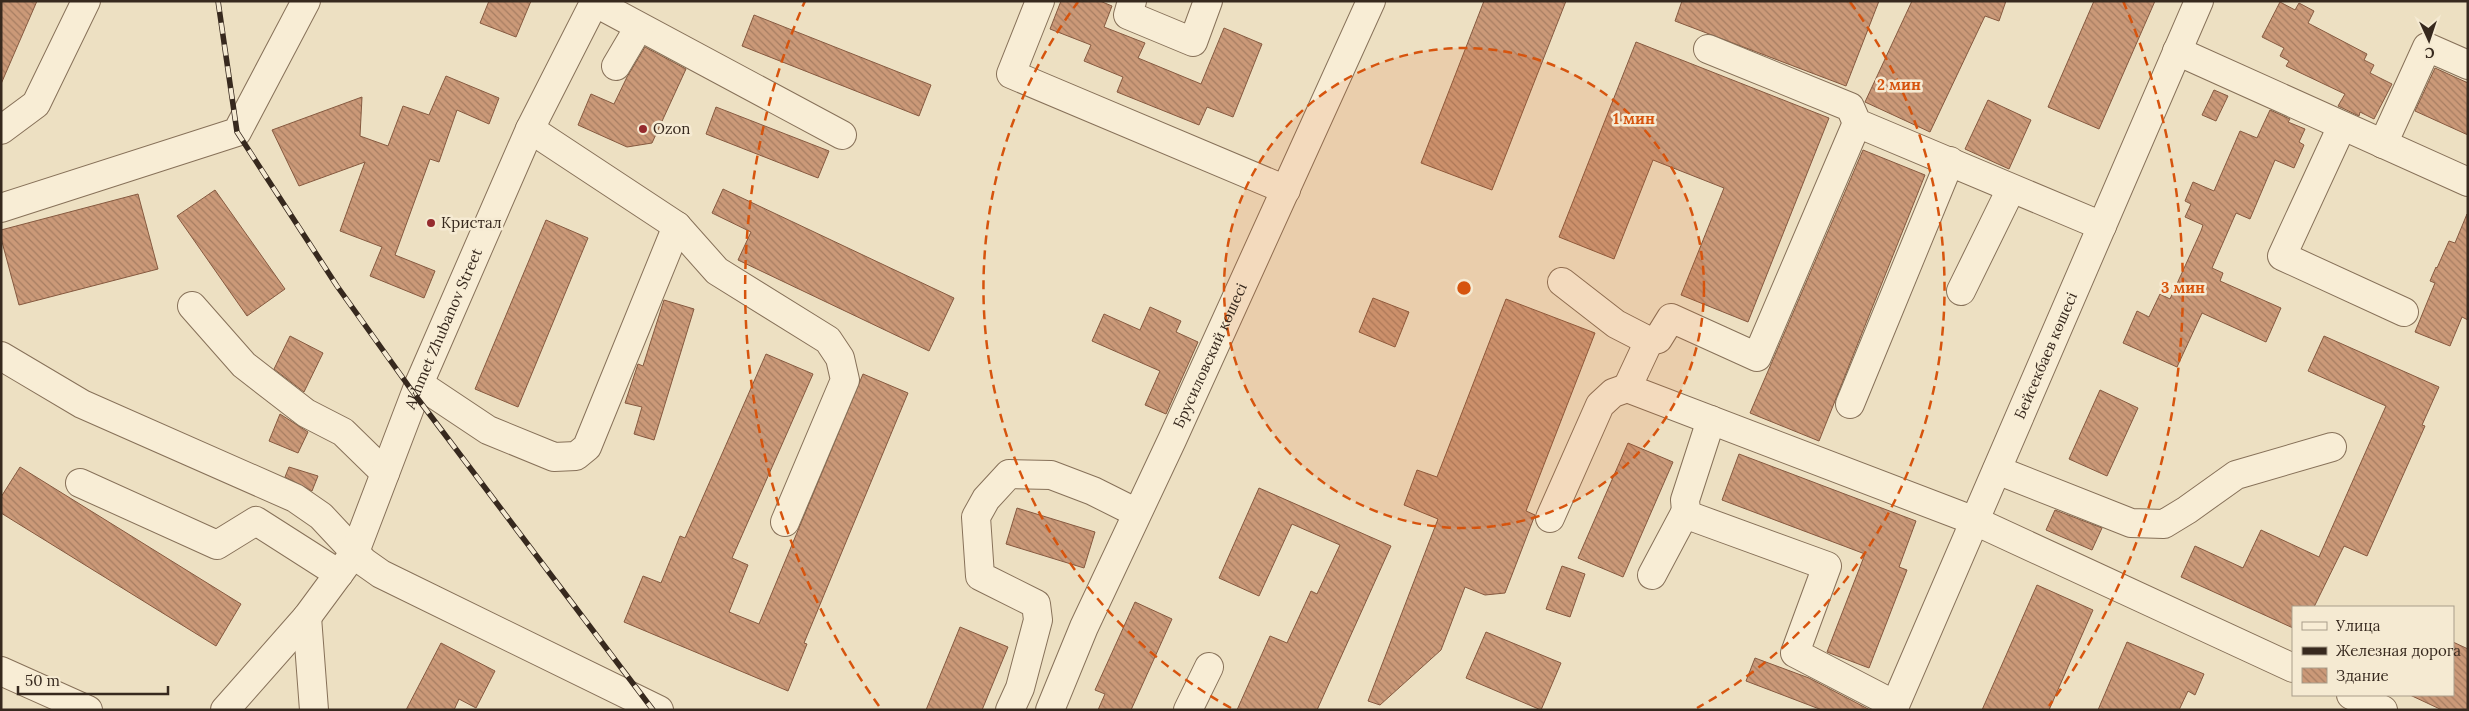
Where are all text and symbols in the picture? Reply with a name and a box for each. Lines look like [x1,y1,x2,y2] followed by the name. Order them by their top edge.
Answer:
[2404,15,2454,65] north arrow
[2424,44,2435,62] text: С
[1877,75,1921,94] text: 2 мин
[1613,109,1655,128] text: 1 мин
[653,119,690,138] place label: Ozon
[637,123,649,135] marker: Ozon
[441,213,502,232] place label: Кристал
[425,217,437,229] marker: Кристал
[400,245,486,413] street label: Akhmet Zhubanov Street
[2161,278,2205,297] text: 3 мин
[1455,279,1473,297] centre of rings
[1169,280,1251,431] street label: Брусиловский көшесі
[2010,289,2081,422] street label: Бейсекбаев көшесі
[2292,606,2454,696] legend
[2335,616,2381,635] text: Улица
[2336,641,2461,660] text: Железная дорога
[18,664,168,696] scale bar
[2336,666,2389,685] text: Здание
[25,671,60,690] text: 50 m

